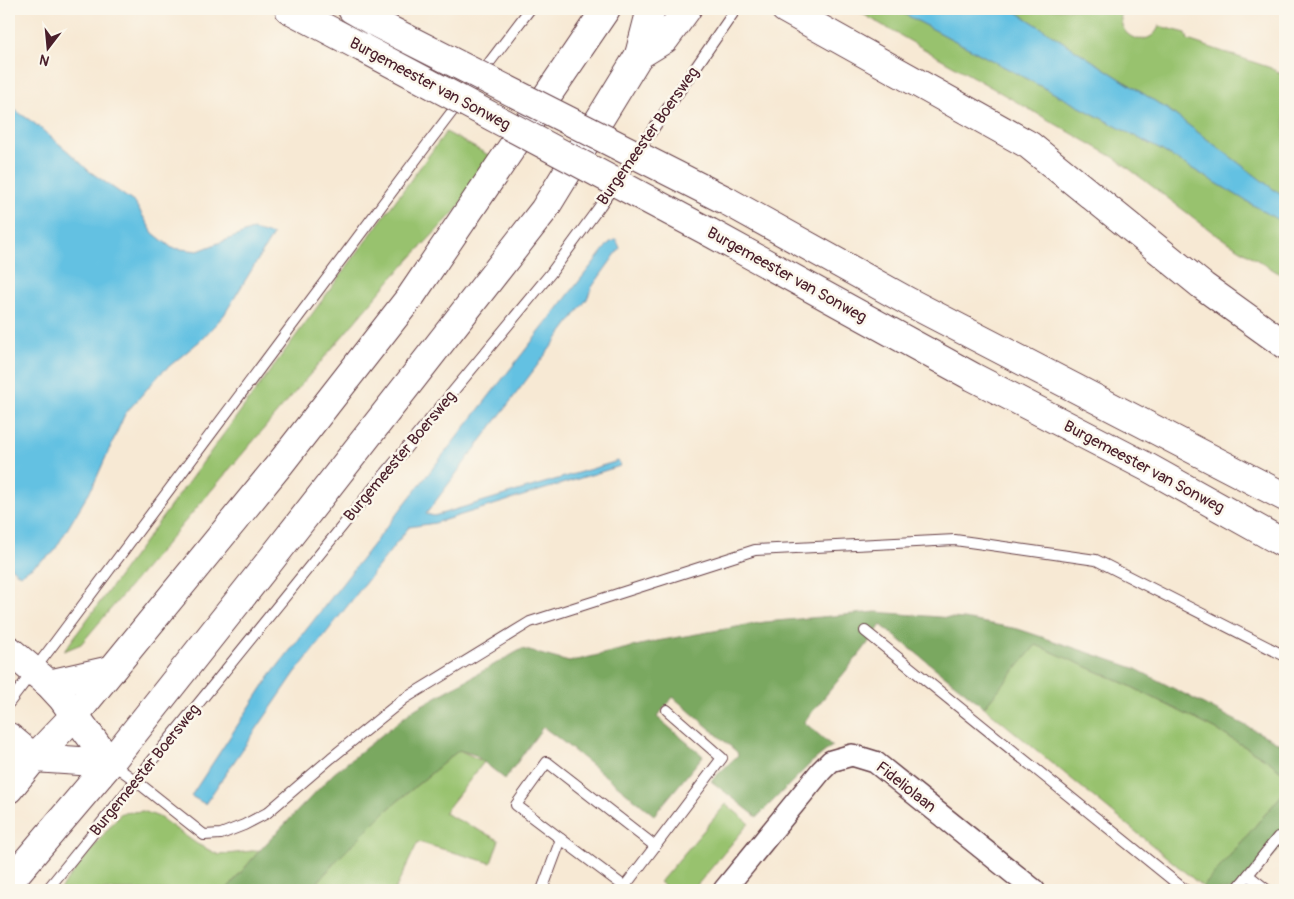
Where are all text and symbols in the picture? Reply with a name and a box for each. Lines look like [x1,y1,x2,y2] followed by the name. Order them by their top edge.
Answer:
[22,22,72,72] north arrow
[346,33,514,135] street label: Burgemeester van Sonweg
[38,51,51,69] text: N
[593,63,703,209] street label: Burgemeester Boersweg
[704,223,870,327] street label: Burgemeester van Sonweg
[340,387,460,525] street label: Burgemeester Boersweg
[1060,416,1228,518] street label: Burgemeester van Sonweg
[86,700,204,840] street label: Burgemeester Boersweg
[872,757,940,817] street label: Fideliolaan

